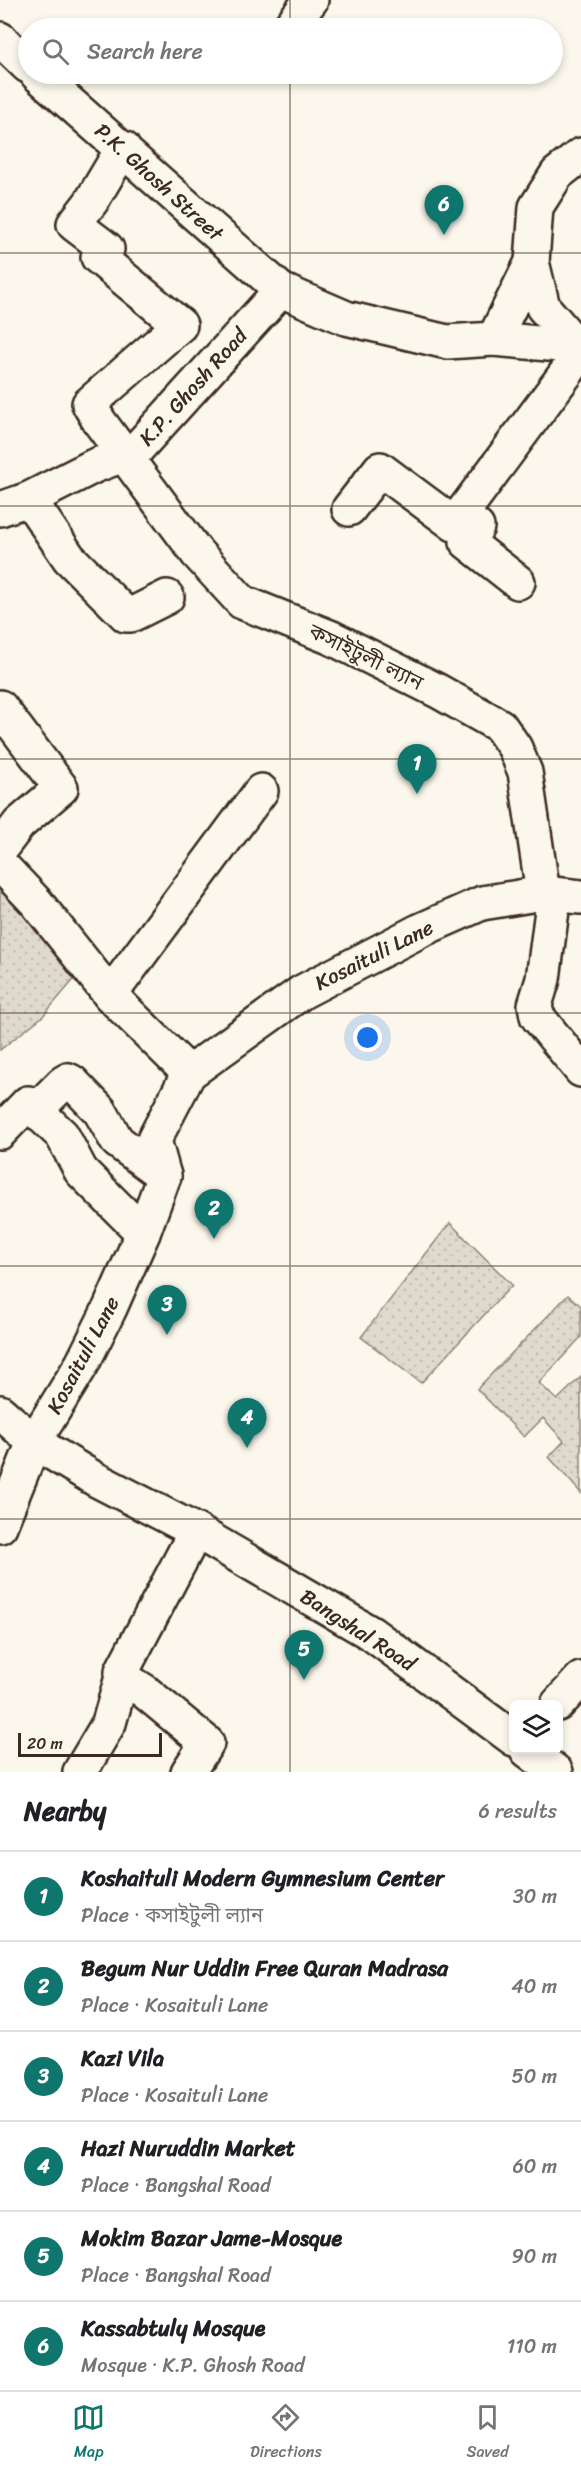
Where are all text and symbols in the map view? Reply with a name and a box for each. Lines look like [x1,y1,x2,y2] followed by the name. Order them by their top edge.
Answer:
[18,18,563,84] search box
[87,32,203,71] text: Search here
[39,35,72,68] icon: search
[86,113,234,252] street label: P.K. Ghosh Street
[424,186,464,235] pin: 6
[129,317,258,455] street label: K.P. Ghosh Road
[301,612,430,701] street label: কসাইটুলী ল্যান
[398,744,436,794] pin: 1
[308,909,440,1001] street label: Kosaituli Lane
[353,1023,382,1052] your location
[194,1190,234,1239] pin: 2
[148,1286,186,1335] pin: 3
[36,1289,130,1421] street label: Kosaituli Lane
[228,1398,266,1448] pin: 4
[292,1578,425,1683] street label: Bangshal Road
[284,1630,324,1680] pin: 5
[509,1700,563,1754] map controls
[509,1700,563,1754] button: layers
[27,1729,63,1758] text: 20 m
[18,1730,162,1758] scale bar
[24,1788,106,1834] text: Nearby
[478,1794,557,1829] text: 6 results
[81,1859,444,1898] text: Koshaituli Modern Gymnesium Center
[39,1879,48,1914] text: 1
[513,1879,557,1914] text: 30 m
[81,1898,263,1933] text: Place · কসাইটুলী ল্যান
[81,1949,448,1988] text: Begum Nur Uddin Free Quran Madrasa
[38,1969,49,2004] text: 2
[511,1969,557,2004] text: 40 m
[81,1988,268,2023] text: Place · Kosaituli Lane
[81,2039,164,2078] text: Kazi Vila
[38,2059,49,2094] text: 3
[512,2059,557,2094] text: 50 m
[81,2078,268,2113] text: Place · Kosaituli Lane
[81,2129,295,2168] text: Hazi Nuruddin Market
[37,2149,50,2184] text: 4
[512,2149,557,2184] text: 60 m
[81,2168,271,2203] text: Place · Bangshal Road
[81,2219,342,2258] text: Mokim Bazar Jame-Mosque
[37,2239,50,2274] text: 5
[512,2239,557,2274] text: 90 m
[81,2258,271,2293] text: Place · Bangshal Road
[81,2309,265,2348] text: Kassabtuly Mosque
[38,2329,49,2364] text: 6
[507,2329,557,2364] text: 110 m
[81,2348,305,2383] text: Mosque · K.P. Ghosh Road
[72,2401,105,2466] tab: Map
[250,2401,322,2466] tab: Directions
[466,2401,509,2466] tab: Saved

